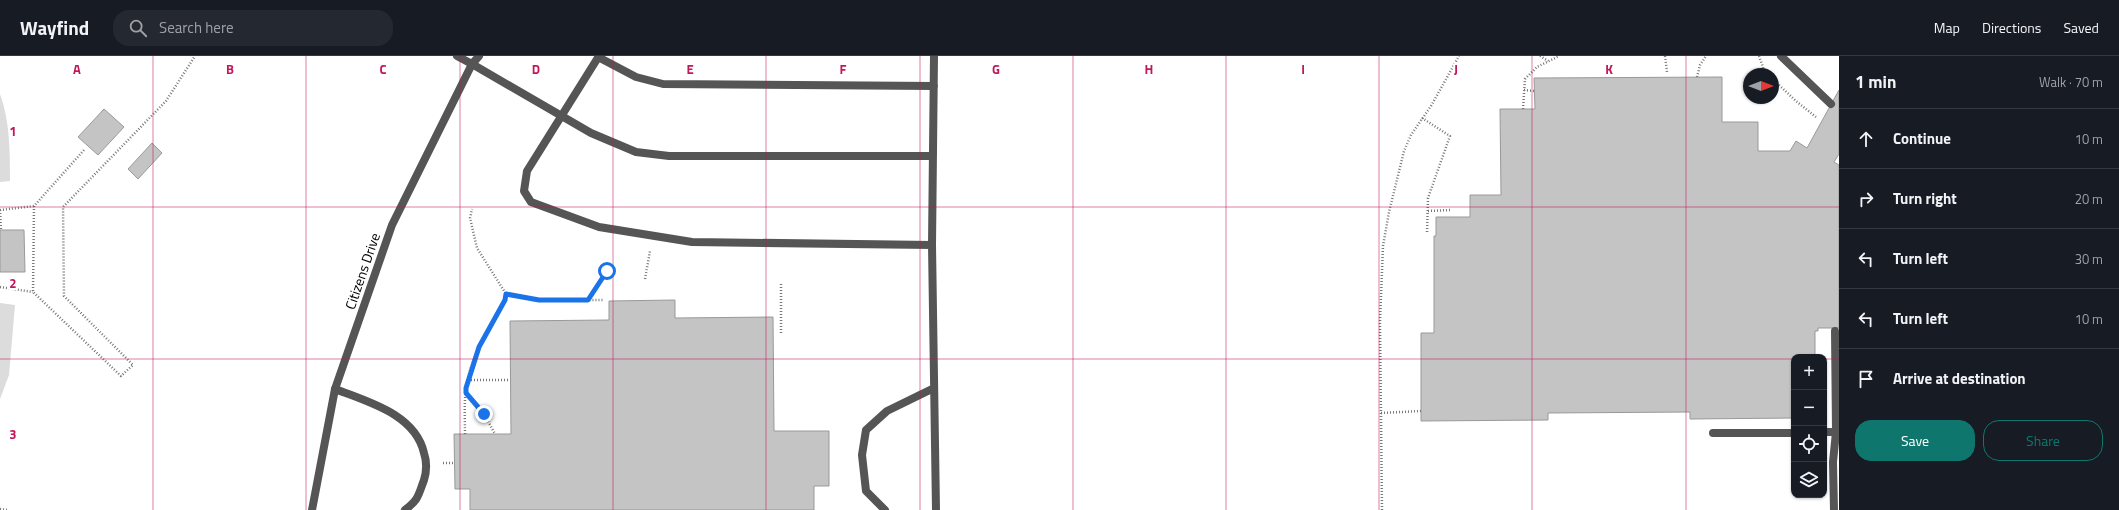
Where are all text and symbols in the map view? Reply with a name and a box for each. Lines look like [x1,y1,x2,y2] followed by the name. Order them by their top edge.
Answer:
[113,10,393,46] search box
[20,13,89,42] text: Wayfind
[159,16,234,39] text: Search here
[127,17,149,39] icon: search
[1934,17,1960,38] text: Map
[1982,17,2041,38] text: Directions
[2063,17,2099,38] text: Saved
[73,59,81,79] text: A
[226,59,234,79] text: B
[379,59,387,79] text: C
[532,59,540,79] text: D
[686,59,694,79] text: E
[840,59,847,79] text: F
[992,59,1000,79] text: G
[1145,59,1153,79] text: H
[1301,59,1305,79] text: I
[1454,59,1458,79] text: J
[1605,59,1613,79] text: K
[1743,68,1779,104] north arrow
[1855,69,1896,95] text: 1 min
[2039,72,2103,92] text: Walk · 70 m
[9,121,17,141] text: 1
[1893,127,1951,150] text: Continue
[1855,128,1877,150] icon: ahead
[2075,129,2103,149] text: 10 m
[1893,187,1957,210] text: Turn right
[1855,188,1877,210] icon: right
[2075,189,2103,209] text: 20 m
[339,230,385,312] street label: Citizens Drive
[1893,247,1948,270] text: Turn left
[1855,248,1877,270] icon: left
[2075,249,2103,269] text: 30 m
[598,262,616,280] route start
[9,273,17,293] text: 2
[1893,307,1948,330] text: Turn left
[1855,308,1877,330] icon: left
[2075,309,2103,329] text: 10 m
[1791,354,1827,498] map controls
[1791,354,1827,390] button: +
[1893,367,2026,390] text: Arrive at destination
[1855,368,1877,390] icon: arrive
[1791,390,1827,426] button: −
[475,405,493,423] route end
[1855,420,1975,461] button: Save
[1983,420,2103,461] button: Share
[9,424,17,444] text: 3
[1791,426,1827,462] button: locate
[1791,462,1827,498] button: layers

